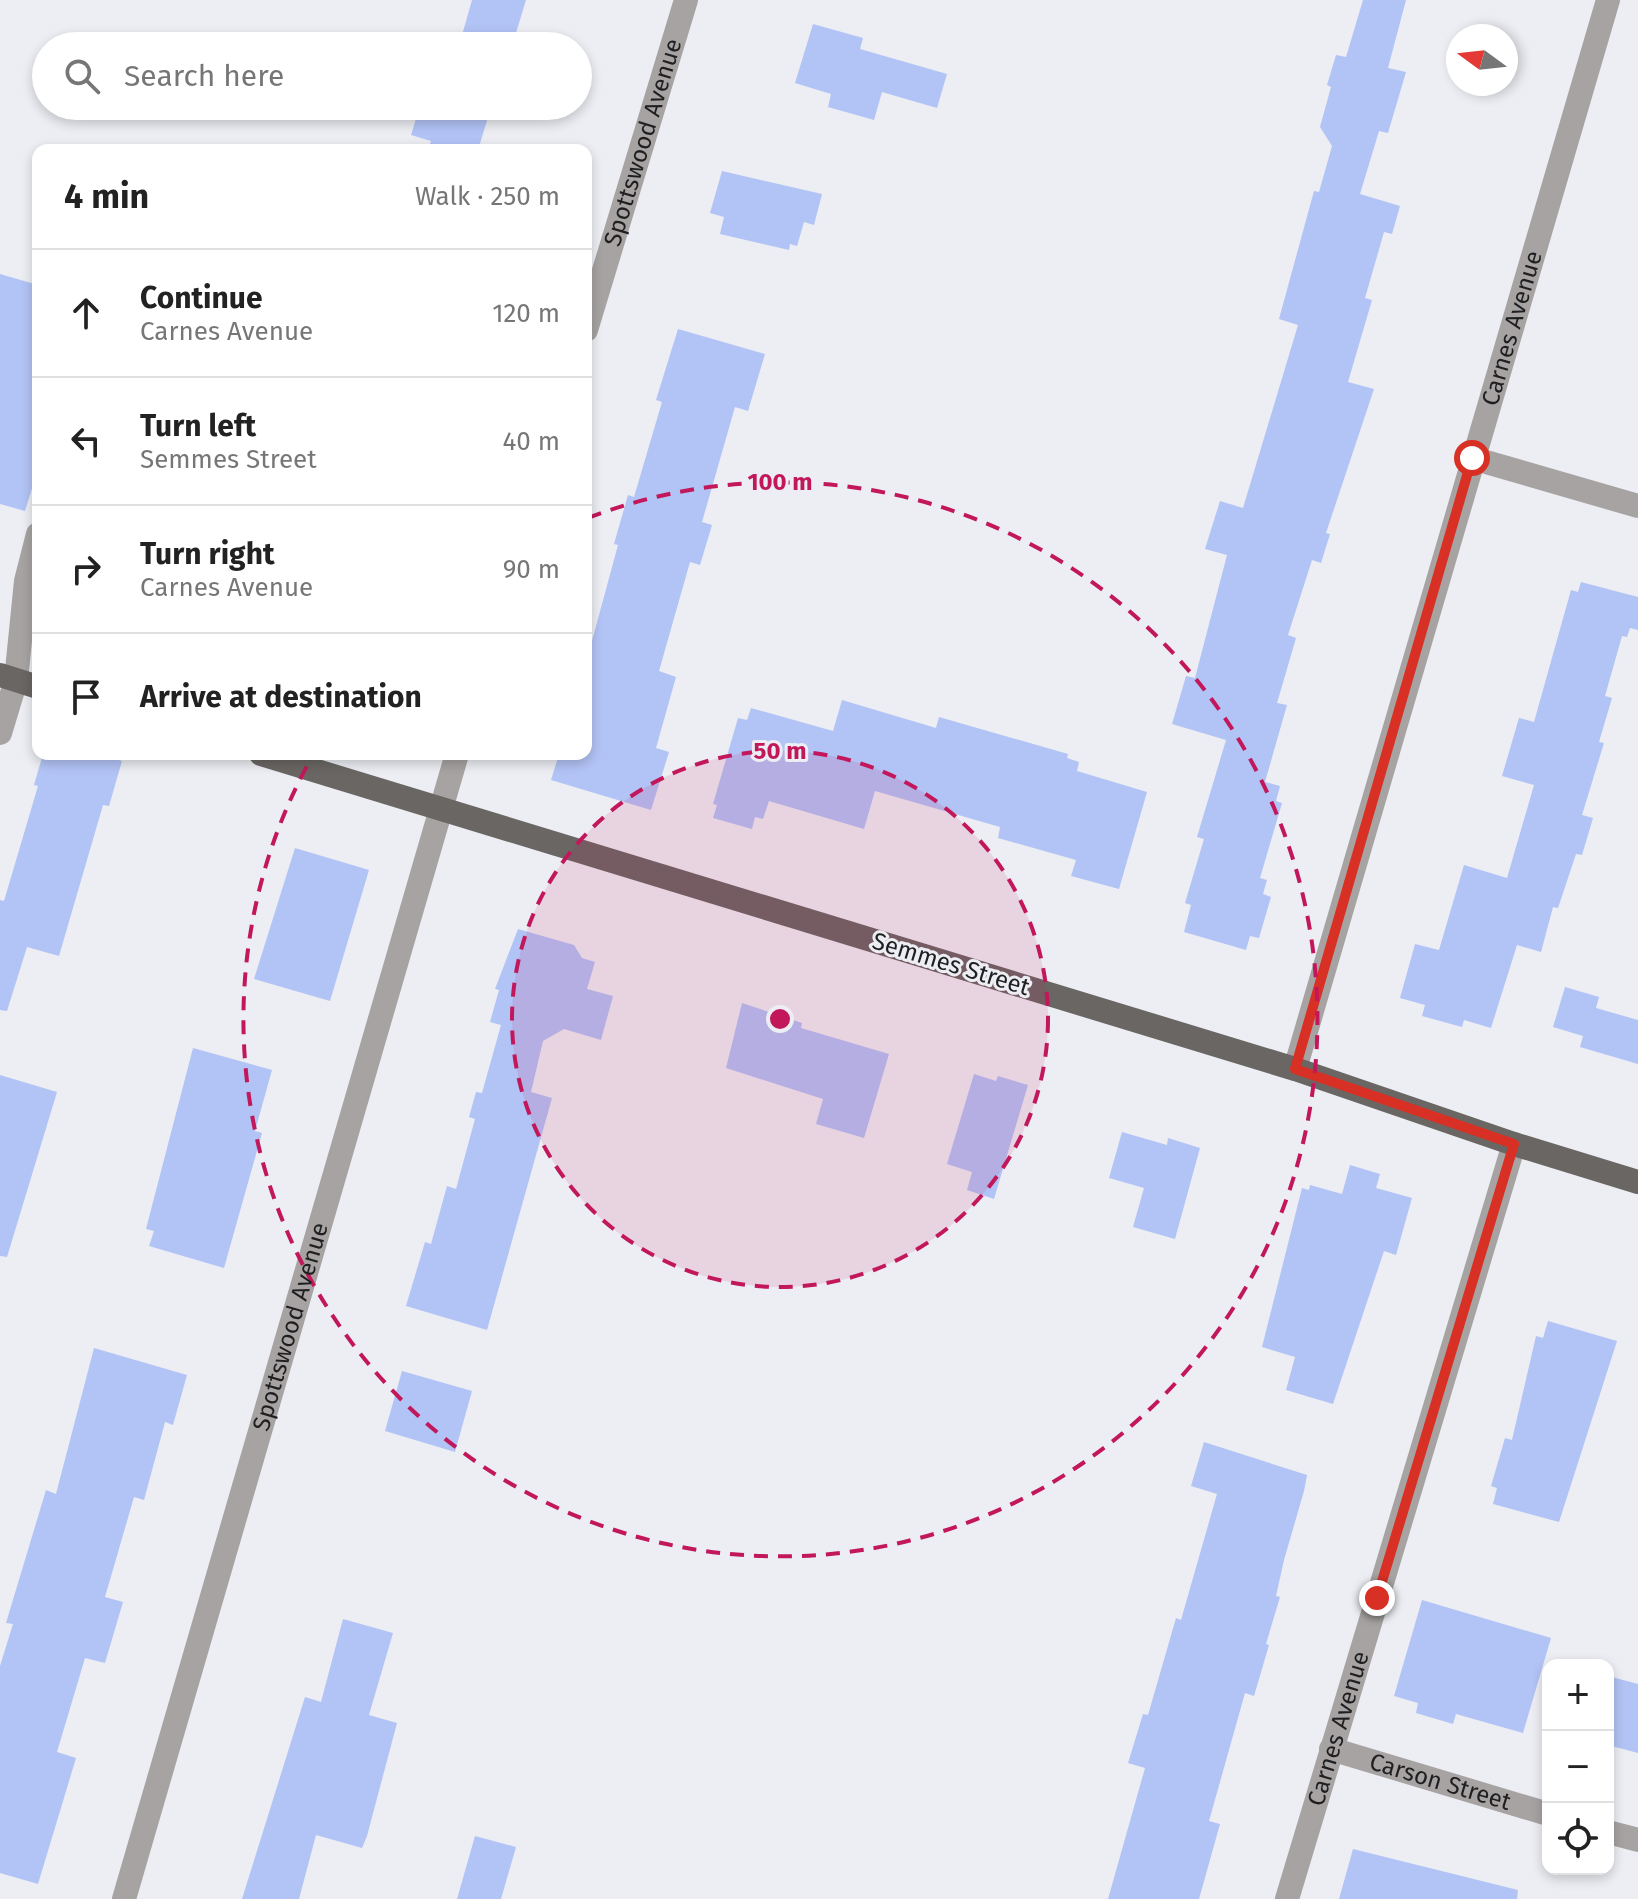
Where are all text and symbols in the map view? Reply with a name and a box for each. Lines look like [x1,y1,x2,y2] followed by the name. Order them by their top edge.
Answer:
[1446,24,1518,96] north arrow
[32,32,592,120] search box
[598,35,687,250] street label: Spottswood Avenue
[60,54,104,98] icon: search
[124,58,284,94] text: Search here
[64,176,149,217] text: 4 min
[415,181,560,212] text: Walk · 250 m
[1476,247,1548,409] street label: Carnes Avenue
[140,280,263,316] text: Continue
[64,291,108,335] icon: ahead
[492,298,560,329] text: 120 m
[140,316,313,347] text: Carnes Avenue
[140,408,256,444] text: Turn left
[64,419,108,463] icon: left
[502,426,560,457] text: 40 m
[1454,440,1490,476] route start
[140,444,317,475] text: Semmes Street
[747,468,813,496] text: 100 m
[140,536,275,572] text: Turn right
[64,547,108,591] icon: right
[503,554,560,585] text: 90 m
[140,572,313,603] text: Carnes Avenue
[64,675,108,719] icon: arrive
[140,679,422,715] text: Arrive at destination
[754,737,806,765] text: 50 m
[869,927,1033,1001] street label: Semmes Street
[766,1005,794,1033] centre of rings
[247,1219,334,1434] street label: Spottswood Avenue
[1359,1580,1395,1616] route end
[1302,1648,1375,1809] street label: Carnes Avenue
[1542,1659,1614,1875] map controls
[1542,1659,1614,1731] button: +
[1542,1731,1614,1803] button: −
[1366,1747,1514,1816] street label: Carson Street
[1542,1803,1614,1875] button: locate

